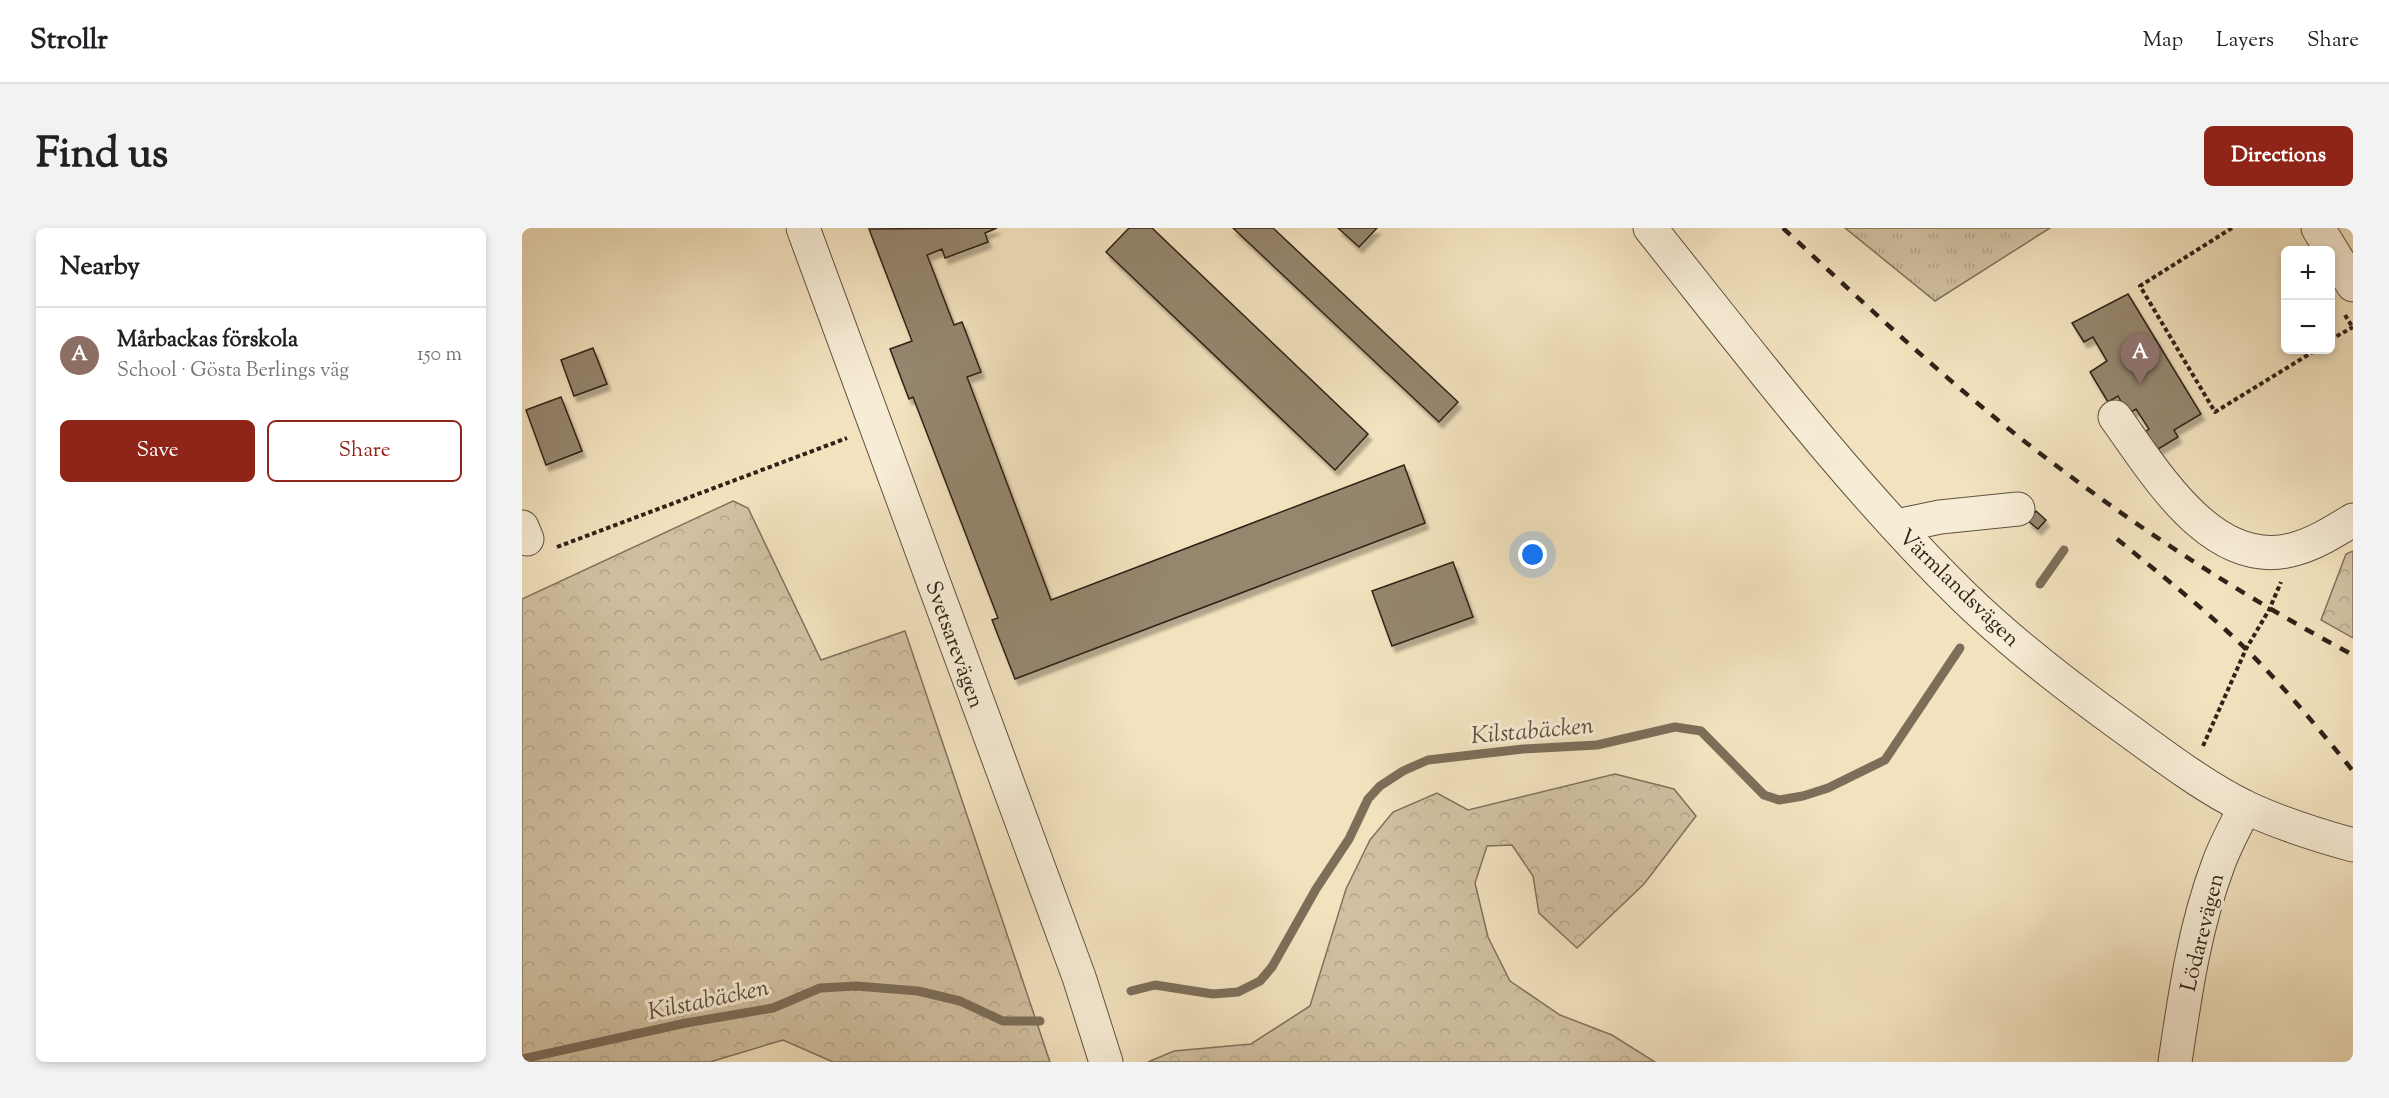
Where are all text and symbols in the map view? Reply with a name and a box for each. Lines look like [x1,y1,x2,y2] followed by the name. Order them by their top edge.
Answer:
[30,21,108,61] text: Strollr
[2143,26,2183,56] text: Map
[2216,26,2274,56] text: Layers
[2307,26,2359,56] text: Share
[36,126,168,186] text: Find us
[2204,126,2353,186] button: Directions
[2281,246,2335,354] map controls
[2281,246,2335,300] button: +
[60,249,140,286] text: Nearby
[2281,300,2335,354] button: −
[117,325,298,357] text: Mårbackas förskola
[2120,334,2160,384] pin: A
[71,341,88,370] text: A
[417,341,462,370] text: 150 m
[117,357,349,386] text: School · Gösta Berlings väg
[60,420,255,482] button: Save
[267,420,462,482] button: Share
[1890,523,2026,656] street label: Värmlandsvägen
[1518,540,1547,569] your location
[915,577,991,713] street label: Svetsarevägen
[1469,710,1595,754] water label: Kilstabäcken
[2174,870,2234,995] street label: Lödarevägen
[645,971,773,1030] water label: Kilstabäcken

